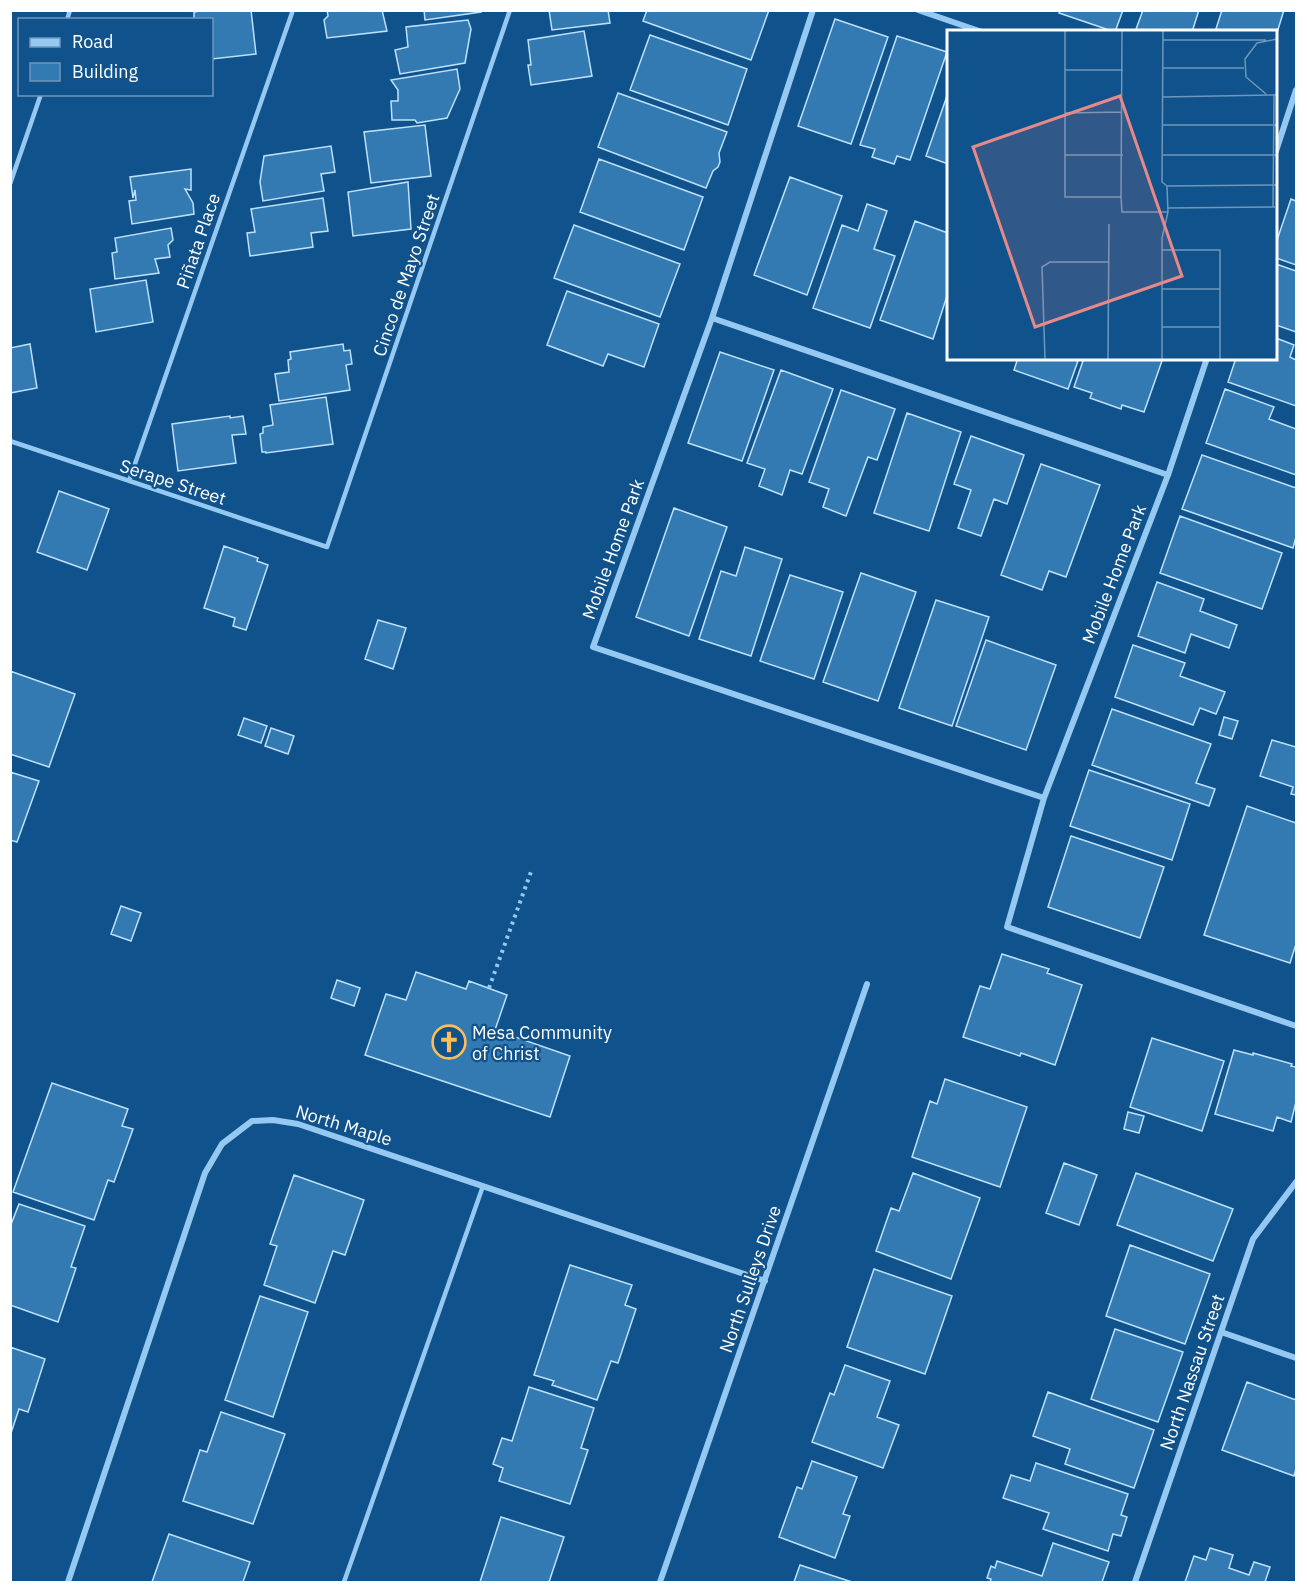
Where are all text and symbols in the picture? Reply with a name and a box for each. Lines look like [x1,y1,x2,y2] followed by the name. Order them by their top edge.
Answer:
[18,18,213,96] legend
[72,30,113,53] text: Road
[947,30,1277,360] inset map
[72,60,139,83] text: Building
[171,190,225,292] street label: Piñata Place
[367,191,445,359] street label: Cinco de Mayo Street
[117,454,229,510] street label: Serape Street
[577,475,649,622] street label: Mobile Home Park
[1077,500,1151,647] street label: Mobile Home Park
[472,1021,612,1065] place label: Mesa Community of Christ
[431,1024,467,1060] church icon: Mesa Community of Christ
[293,1099,395,1151] street label: North Maple
[714,1202,786,1356] street label: North Sulleys Drive
[1155,1291,1229,1453] street label: North Nassau Street

